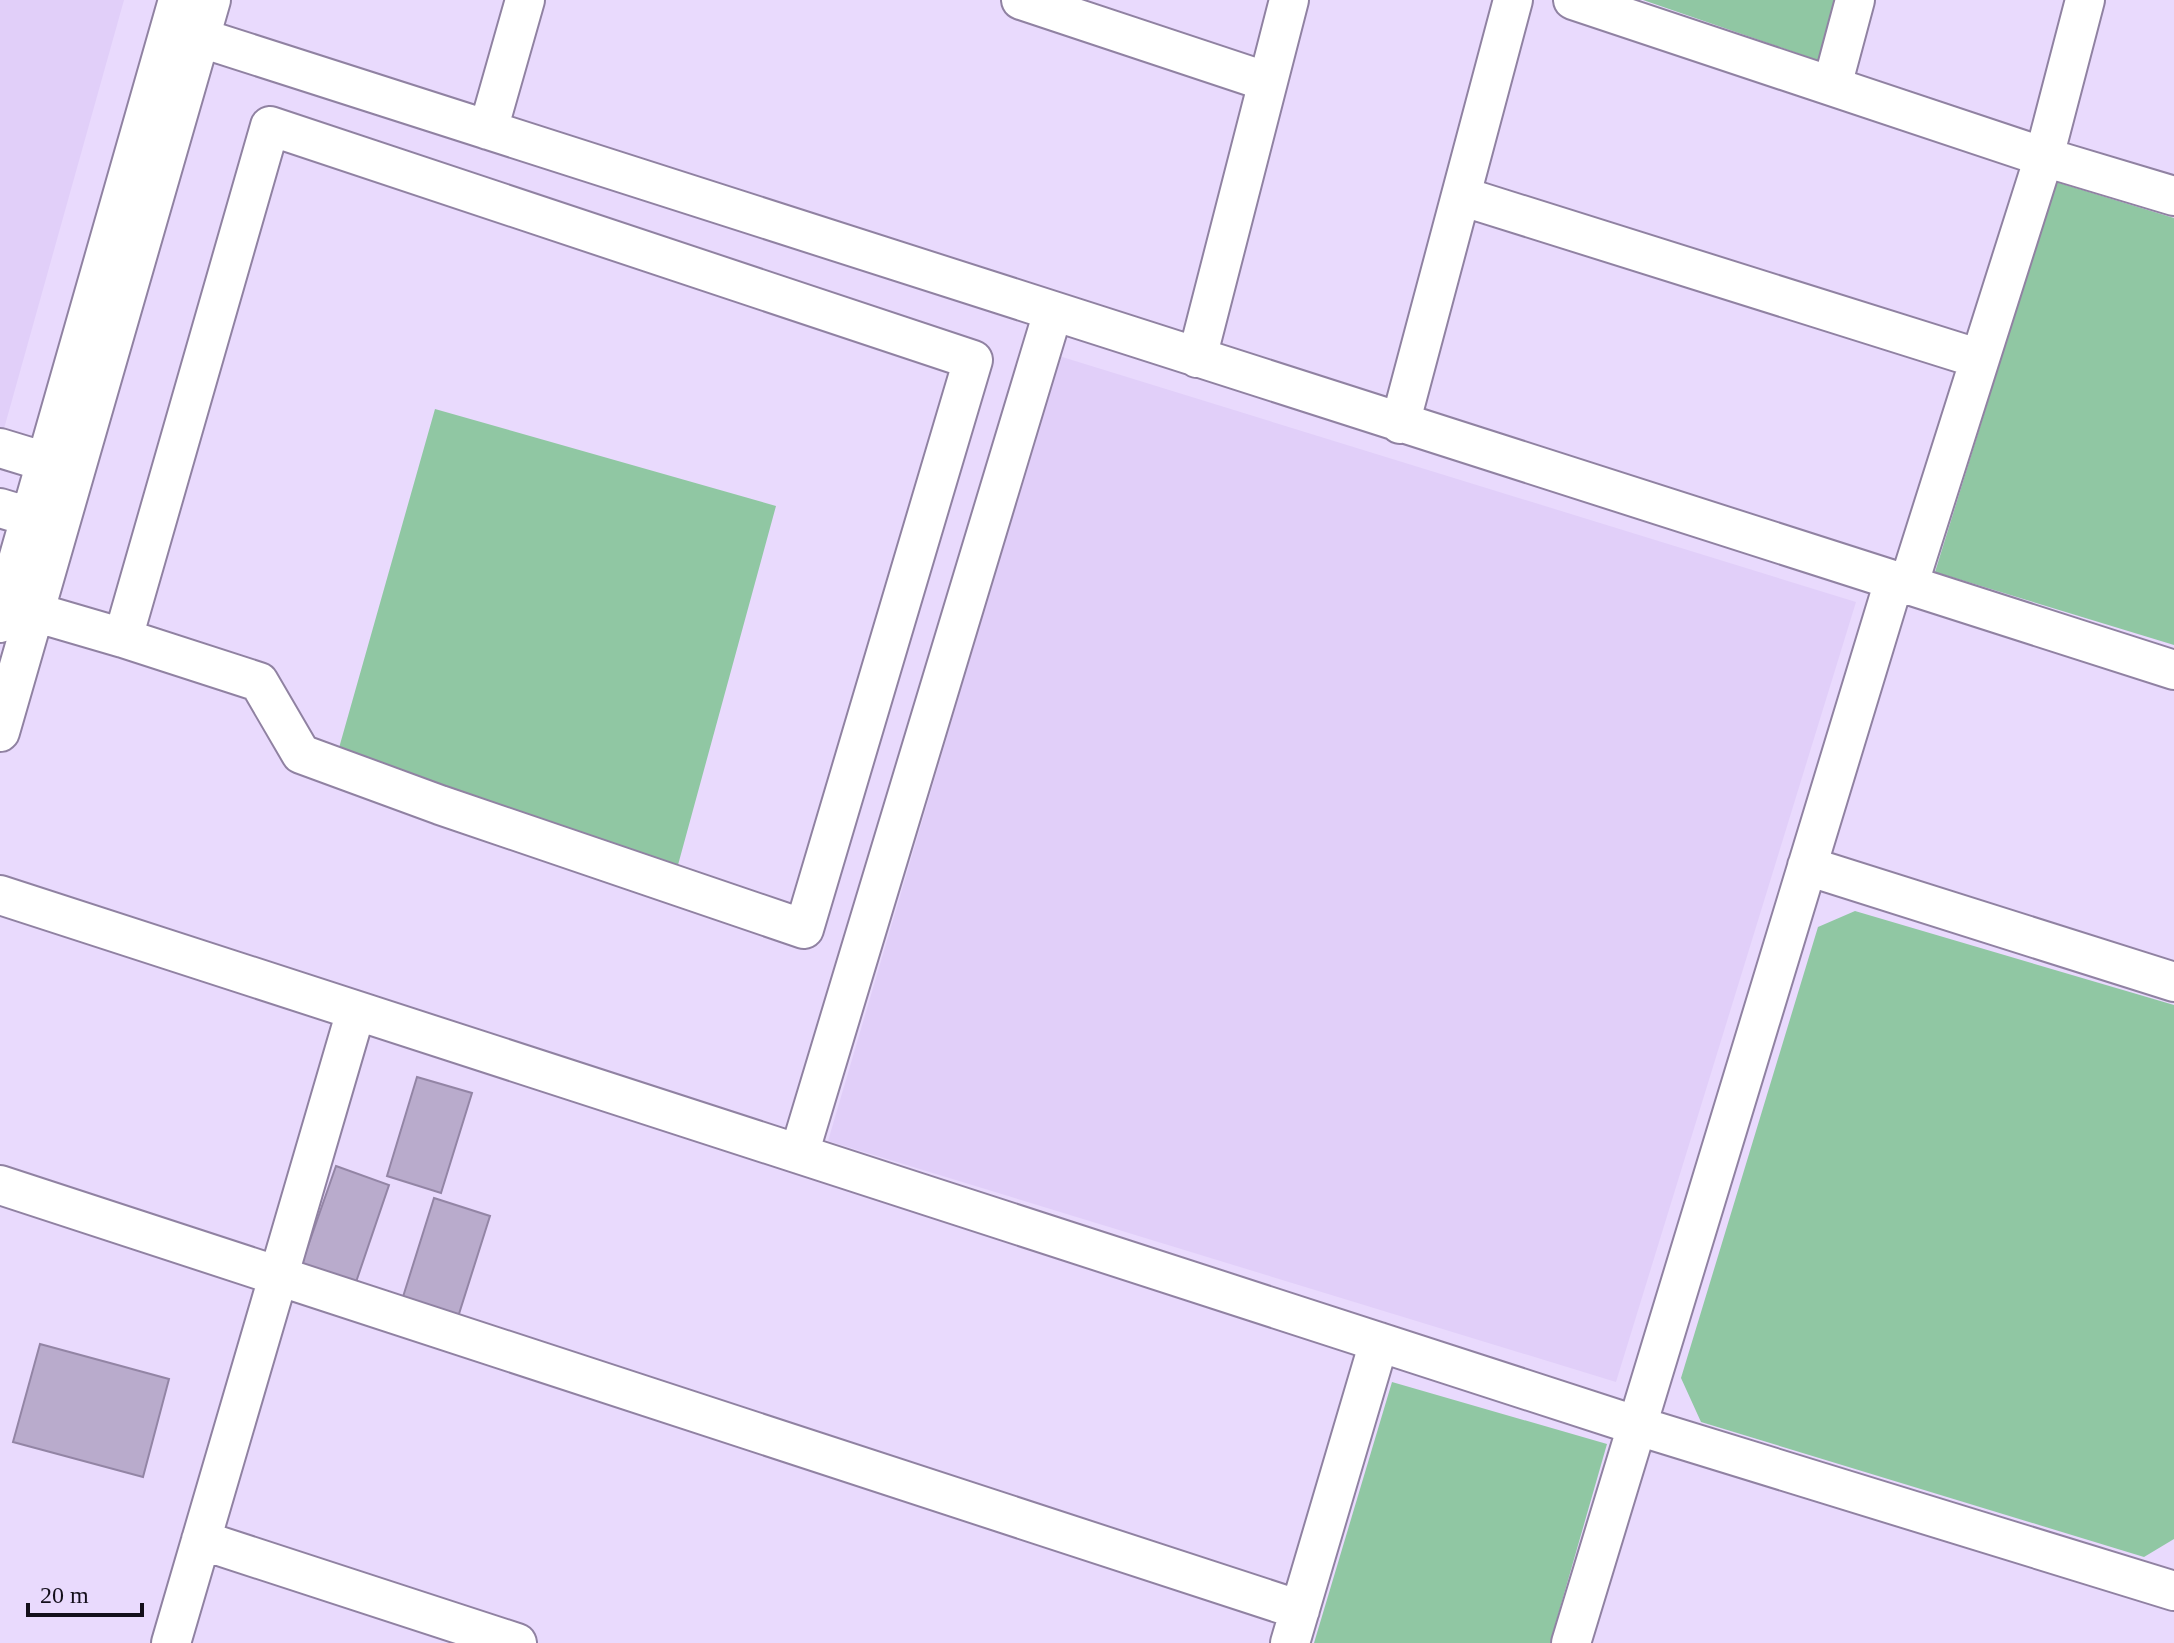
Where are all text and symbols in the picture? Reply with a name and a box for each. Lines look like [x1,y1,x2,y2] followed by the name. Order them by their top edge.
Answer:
[28,1567,142,1617] scale bar
[40,1582,89,1608] text: 20 m

